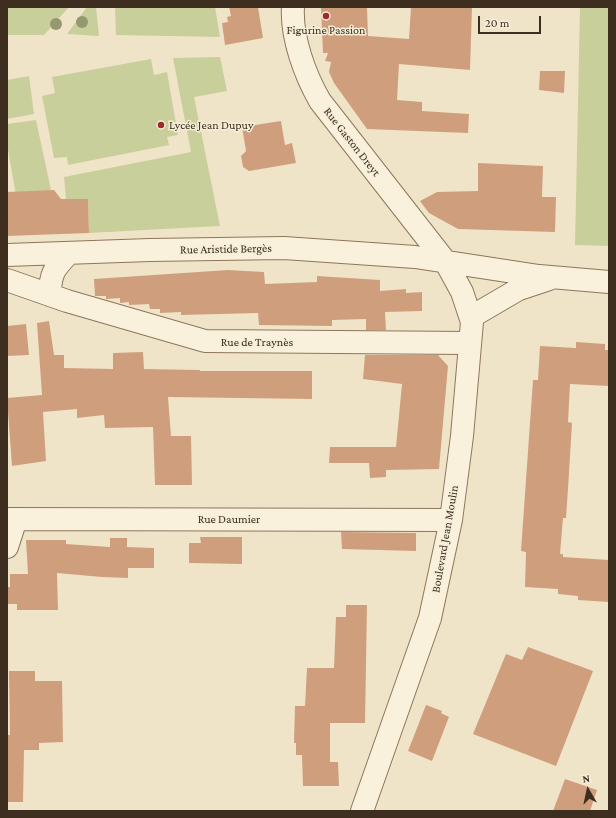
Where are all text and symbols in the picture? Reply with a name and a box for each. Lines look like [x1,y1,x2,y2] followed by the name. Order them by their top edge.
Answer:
[480,8,543,34] scale bar
[321,11,331,21] marker: Figurine Passion
[485,16,509,30] text: 20 m
[287,23,365,37] place label: Figurine Passion
[321,105,383,179] street label: Rue Gaston Dreyt
[169,118,253,132] place label: Lycée Jean Dupuy
[156,120,166,130] marker: Lycée Jean Dupuy
[180,241,272,257] street label: Rue Aristide Bergès
[221,335,293,349] street label: Rue de Traynès
[428,484,462,594] street label: Boulevard Jean Moulin
[198,512,260,526] street label: Rue Daumier
[568,770,608,810] north arrow
[581,772,591,785] text: N

